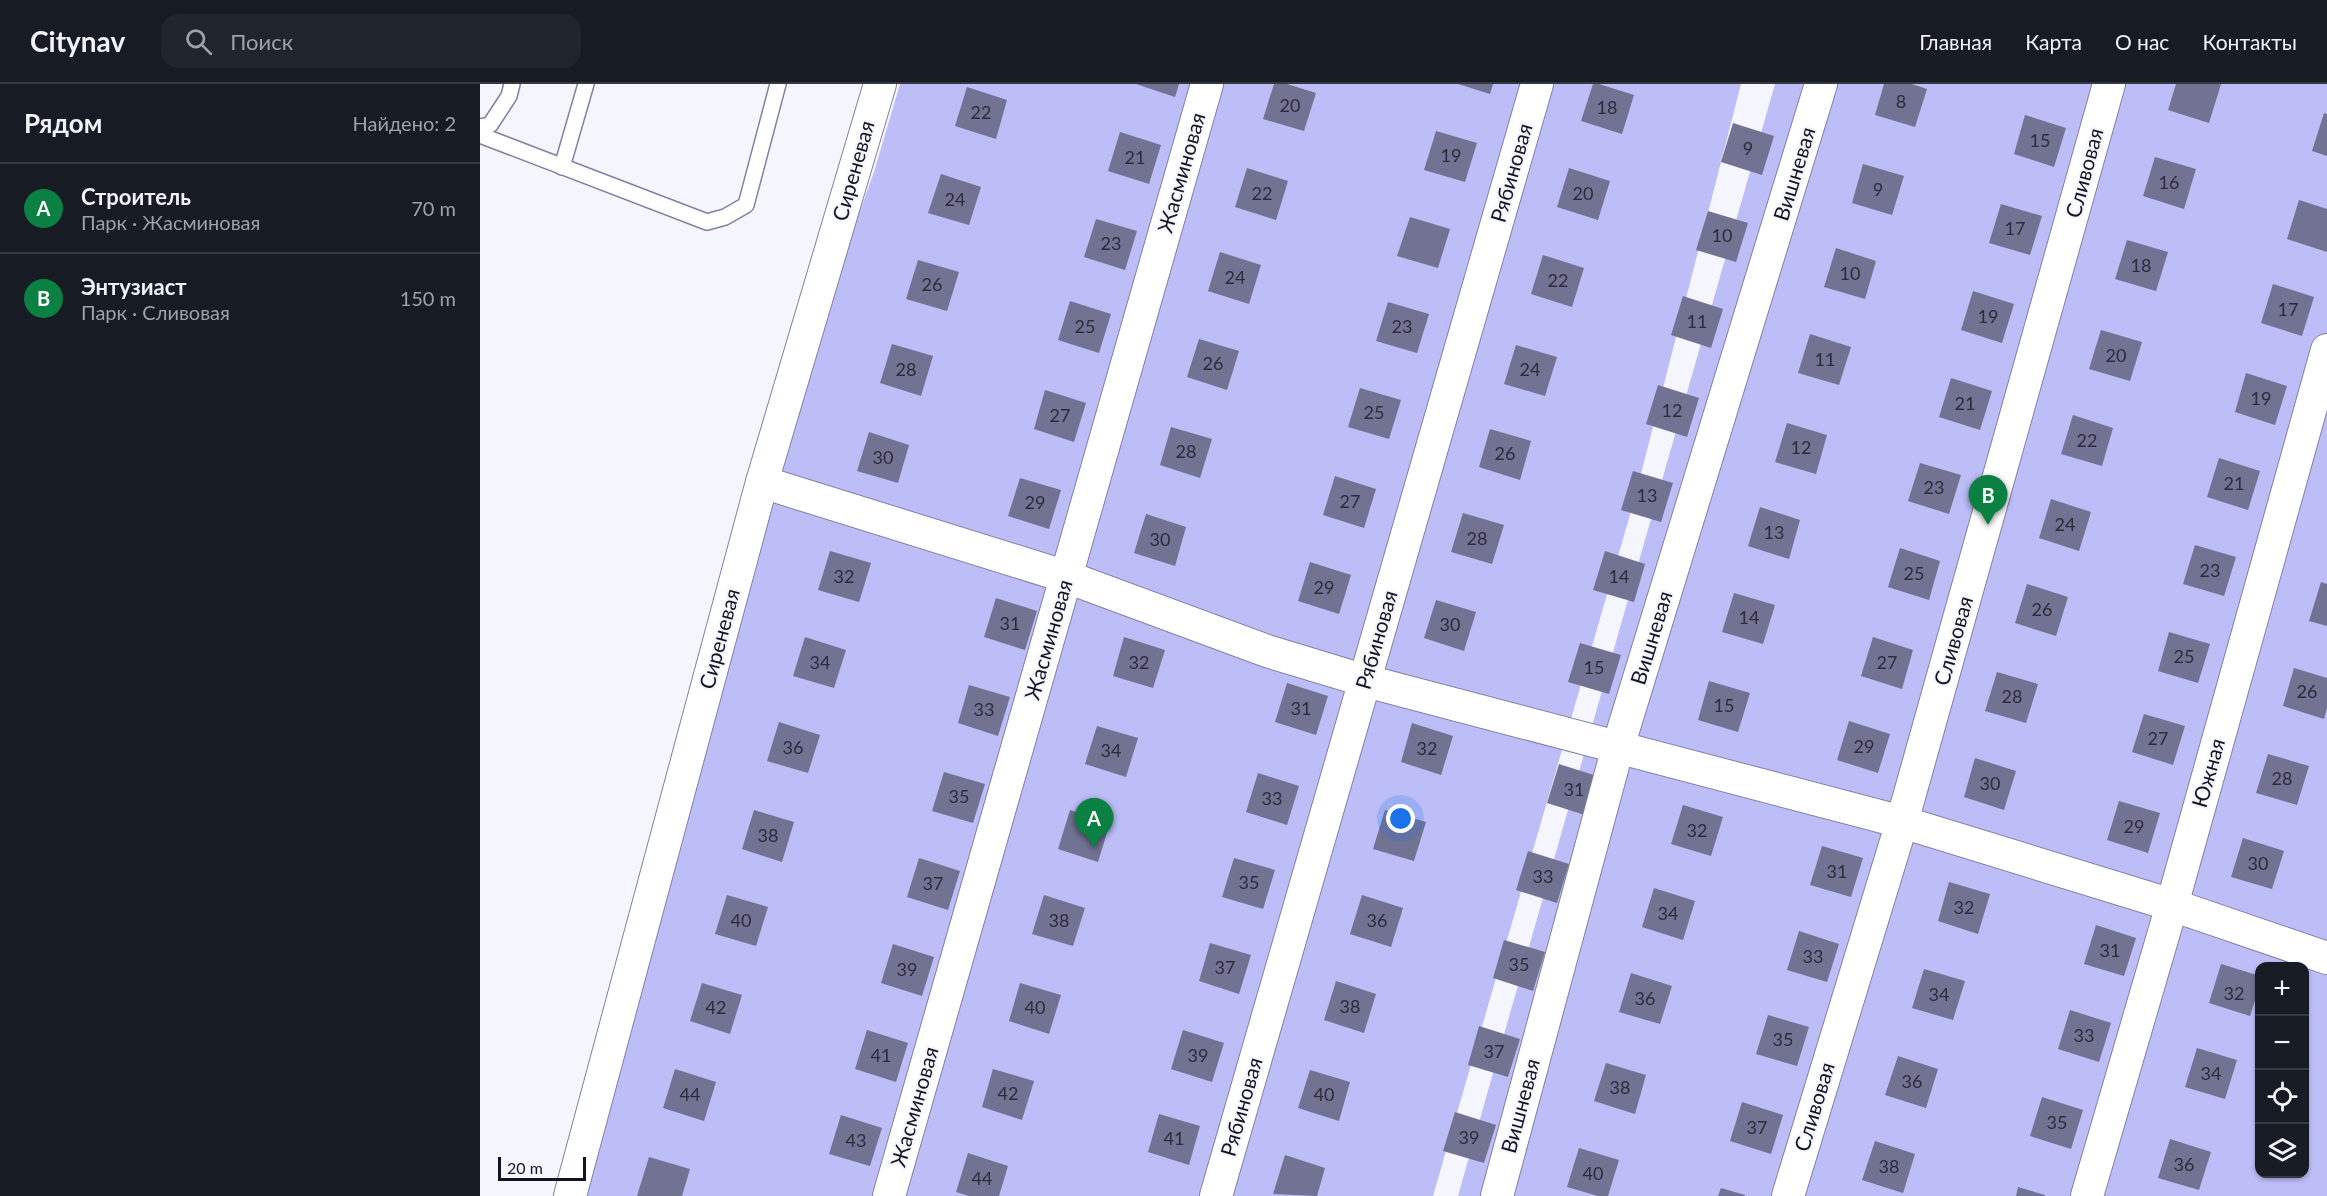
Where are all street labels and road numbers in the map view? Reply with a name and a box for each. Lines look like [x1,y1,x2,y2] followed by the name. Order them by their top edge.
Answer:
[1151,110,1210,236] street label: Жасминовая
[826,118,879,224] street label: Сиреневая
[1485,120,1537,225] street label: Рябиновая
[1767,124,1820,224] street label: Вишневая
[2060,125,2108,220] street label: Сливовая
[1018,577,1077,703] street label: Жасминовая
[693,586,744,692] street label: Сиреневая
[1350,587,1402,692] street label: Рябиновая
[1624,588,1677,688] street label: Вишневая
[1928,593,1977,688] street label: Сливовая
[2186,735,2229,810] street label: Южная
[884,1044,943,1170] street label: Жасминовая
[1215,1054,1267,1159] street label: Рябиновая
[1495,1056,1544,1156] street label: Вишневая
[1788,1059,1839,1154] street label: Сливовая

